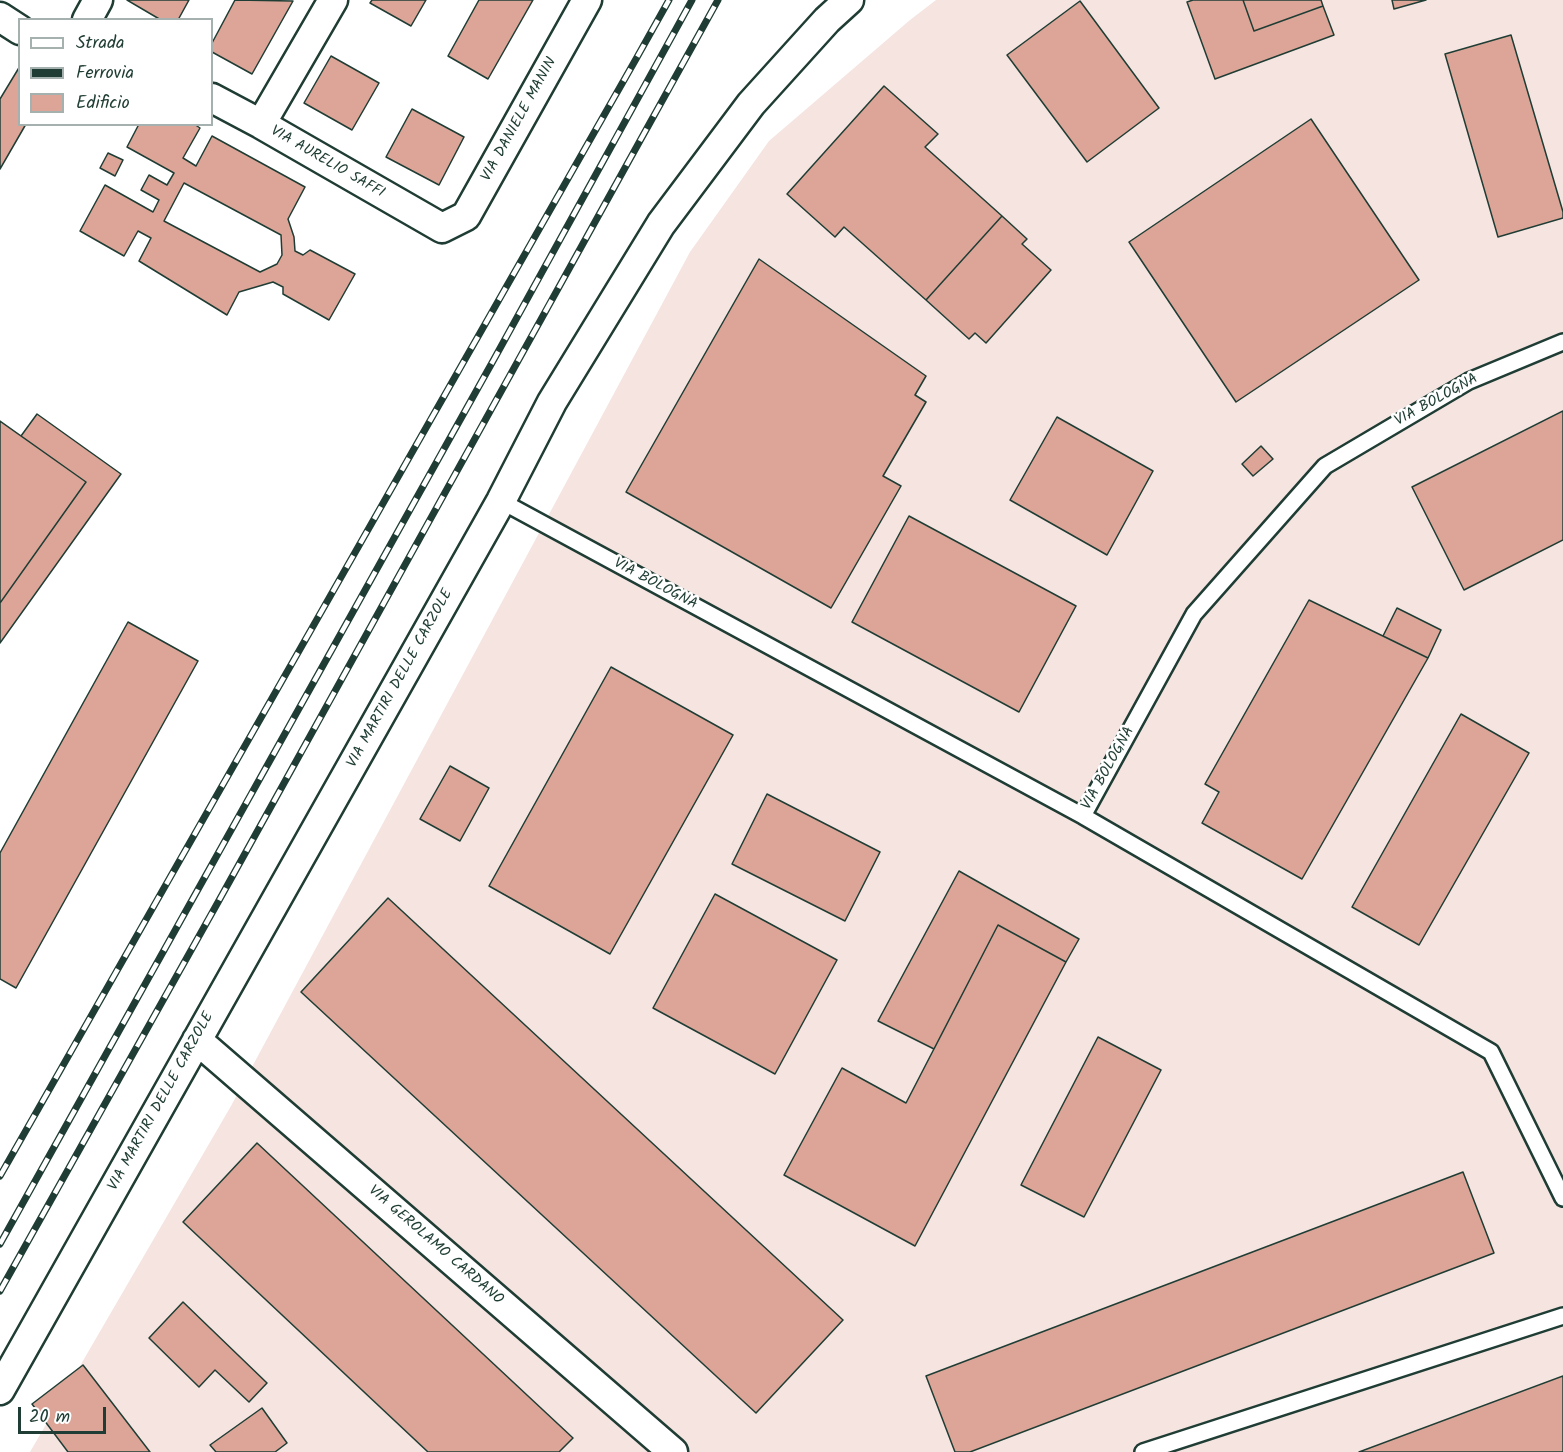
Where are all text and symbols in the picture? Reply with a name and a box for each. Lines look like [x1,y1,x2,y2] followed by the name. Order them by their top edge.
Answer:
[18,18,213,126] legend
[76,29,124,58] text: Strada
[478,55,562,185] street label: VIA DANIELE MANIN
[76,59,134,88] text: Ferrovia
[76,89,130,118] text: Edificio
[267,123,387,203] street label: VIA AURELIO SAFFI
[1392,371,1482,431] street label: VIA BOLOGNA
[610,555,700,615] street label: VIA BOLOGNA
[344,587,458,771] street label: VIA MARTIRI DELLE CARZOLE
[1079,724,1139,814] street label: VIA BOLOGNA
[105,1010,219,1194] street label: VIA MARTIRI DELLE CARZOLE
[364,1182,506,1310] street label: VIA GEROLAMO CARDANO
[21,1395,110,1433] scale bar
[29,1403,70,1432] text: 20 m

